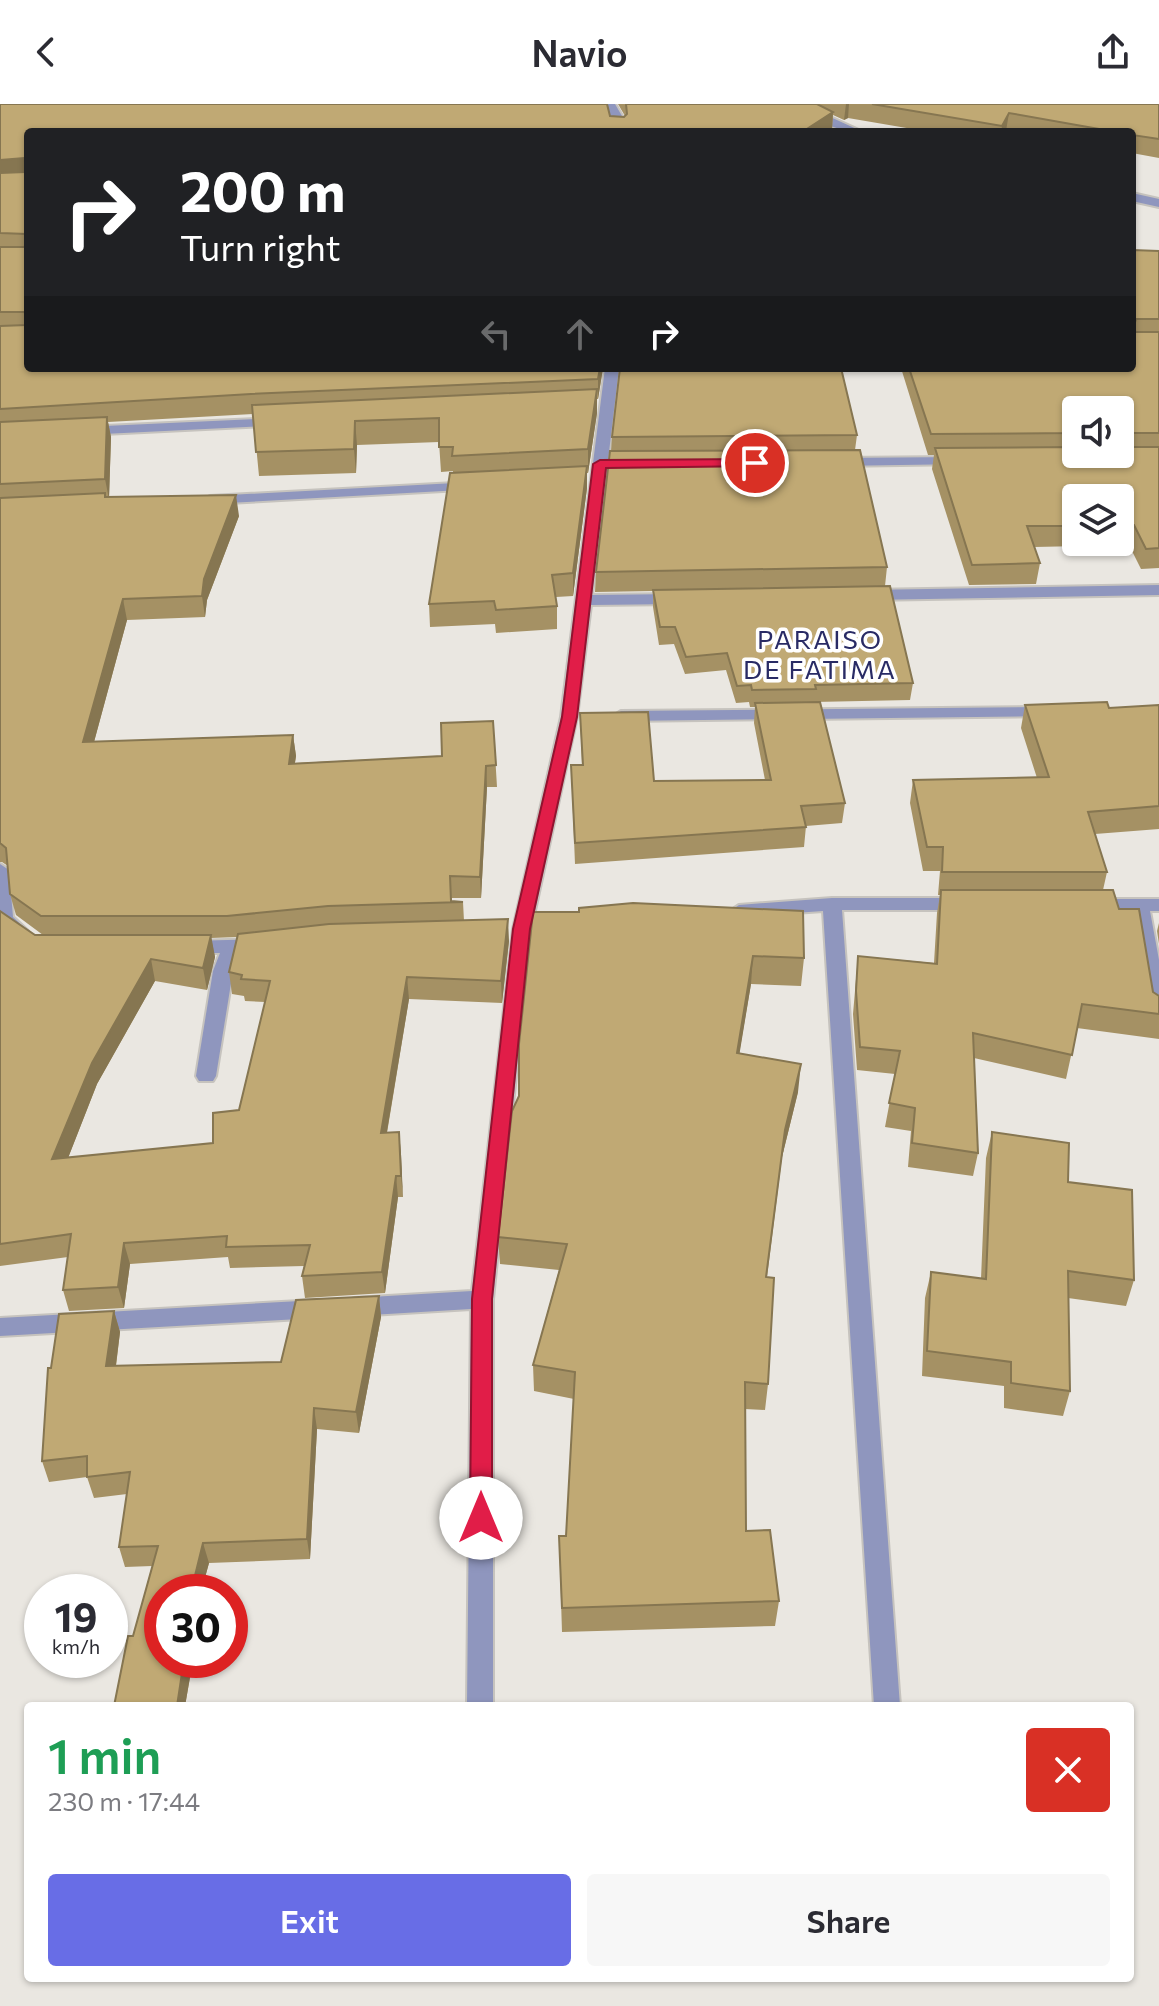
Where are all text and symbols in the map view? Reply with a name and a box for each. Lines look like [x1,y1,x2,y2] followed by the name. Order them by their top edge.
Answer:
[24,30,68,74] icon: back
[531,30,628,74] text: Navio
[1091,30,1135,74] icon: share
[180,155,346,224] text: 200 m
[48,160,152,264] icon: right
[180,224,341,268] text: Turn right
[474,312,518,356] icon: left
[558,312,602,356] icon: ahead
[642,312,686,356] icon: right
[1062,396,1134,556] map controls
[1062,396,1134,468] button: sound
[721,429,789,497] pin
[733,441,777,485] icon: arrive
[1062,484,1134,556] button: layers
[743,623,897,684] district label: PARAISO DE FATIMA
[439,1476,523,1560] position arrow
[144,1574,248,1678] speed limit sign: 30
[55,1591,97,1640] text: 19
[52,1634,100,1658] text: km/h
[48,1725,161,1784] text: 1 min
[1026,1728,1110,1812] button: close
[48,1785,200,1816] text: 230 m · 17:44
[48,1874,571,1966] button: Exit
[587,1874,1110,1966] button: Share

